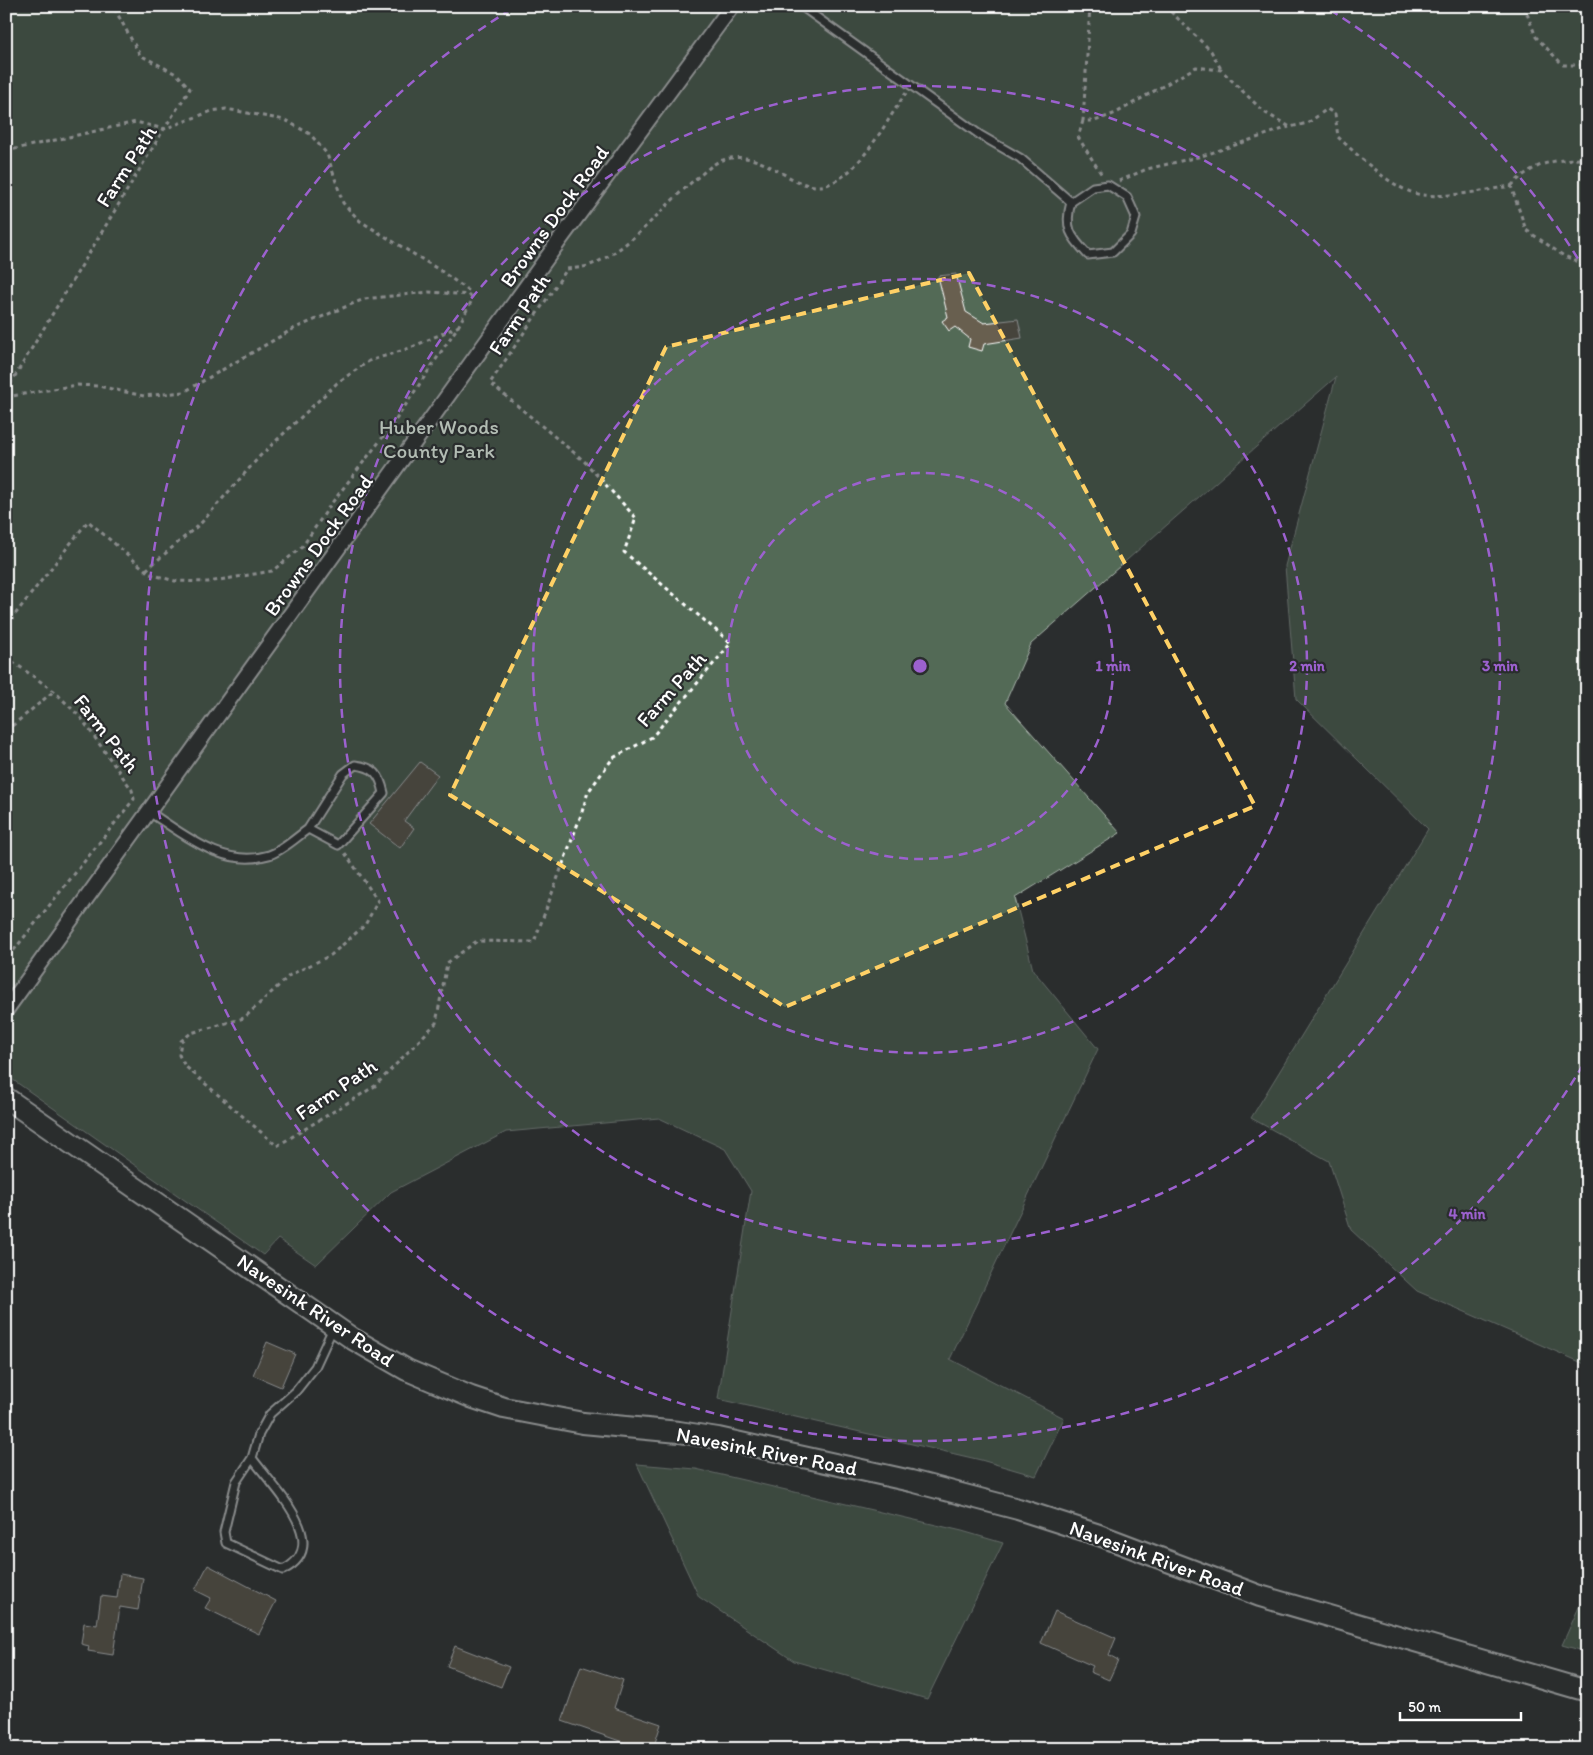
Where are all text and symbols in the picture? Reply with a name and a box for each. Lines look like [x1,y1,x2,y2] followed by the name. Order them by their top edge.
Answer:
[90,120,162,212] street label: Farm Path
[494,140,614,292] street label: Browns Dock Road
[483,268,556,359] street label: Farm Path
[379,414,499,463] park label: Huber Woods County Park
[258,469,378,621] street label: Browns Dock Road
[631,646,712,732] street label: Farm Path
[911,657,929,675] centre of rings
[1096,657,1131,675] text: 1 min
[1289,657,1326,675] text: 2 min
[1482,657,1519,675] text: 3 min
[69,689,146,778] street label: Farm Path
[291,1052,382,1125] street label: Farm Path
[1449,1205,1486,1223] text: 4 min
[233,1248,400,1372] street label: Navesink River Road
[674,1421,860,1481] street label: Navesink River Road
[1066,1515,1248,1601] street label: Navesink River Road
[1400,1690,1522,1722] scale bar
[1408,1698,1441,1716] text: 50 m

